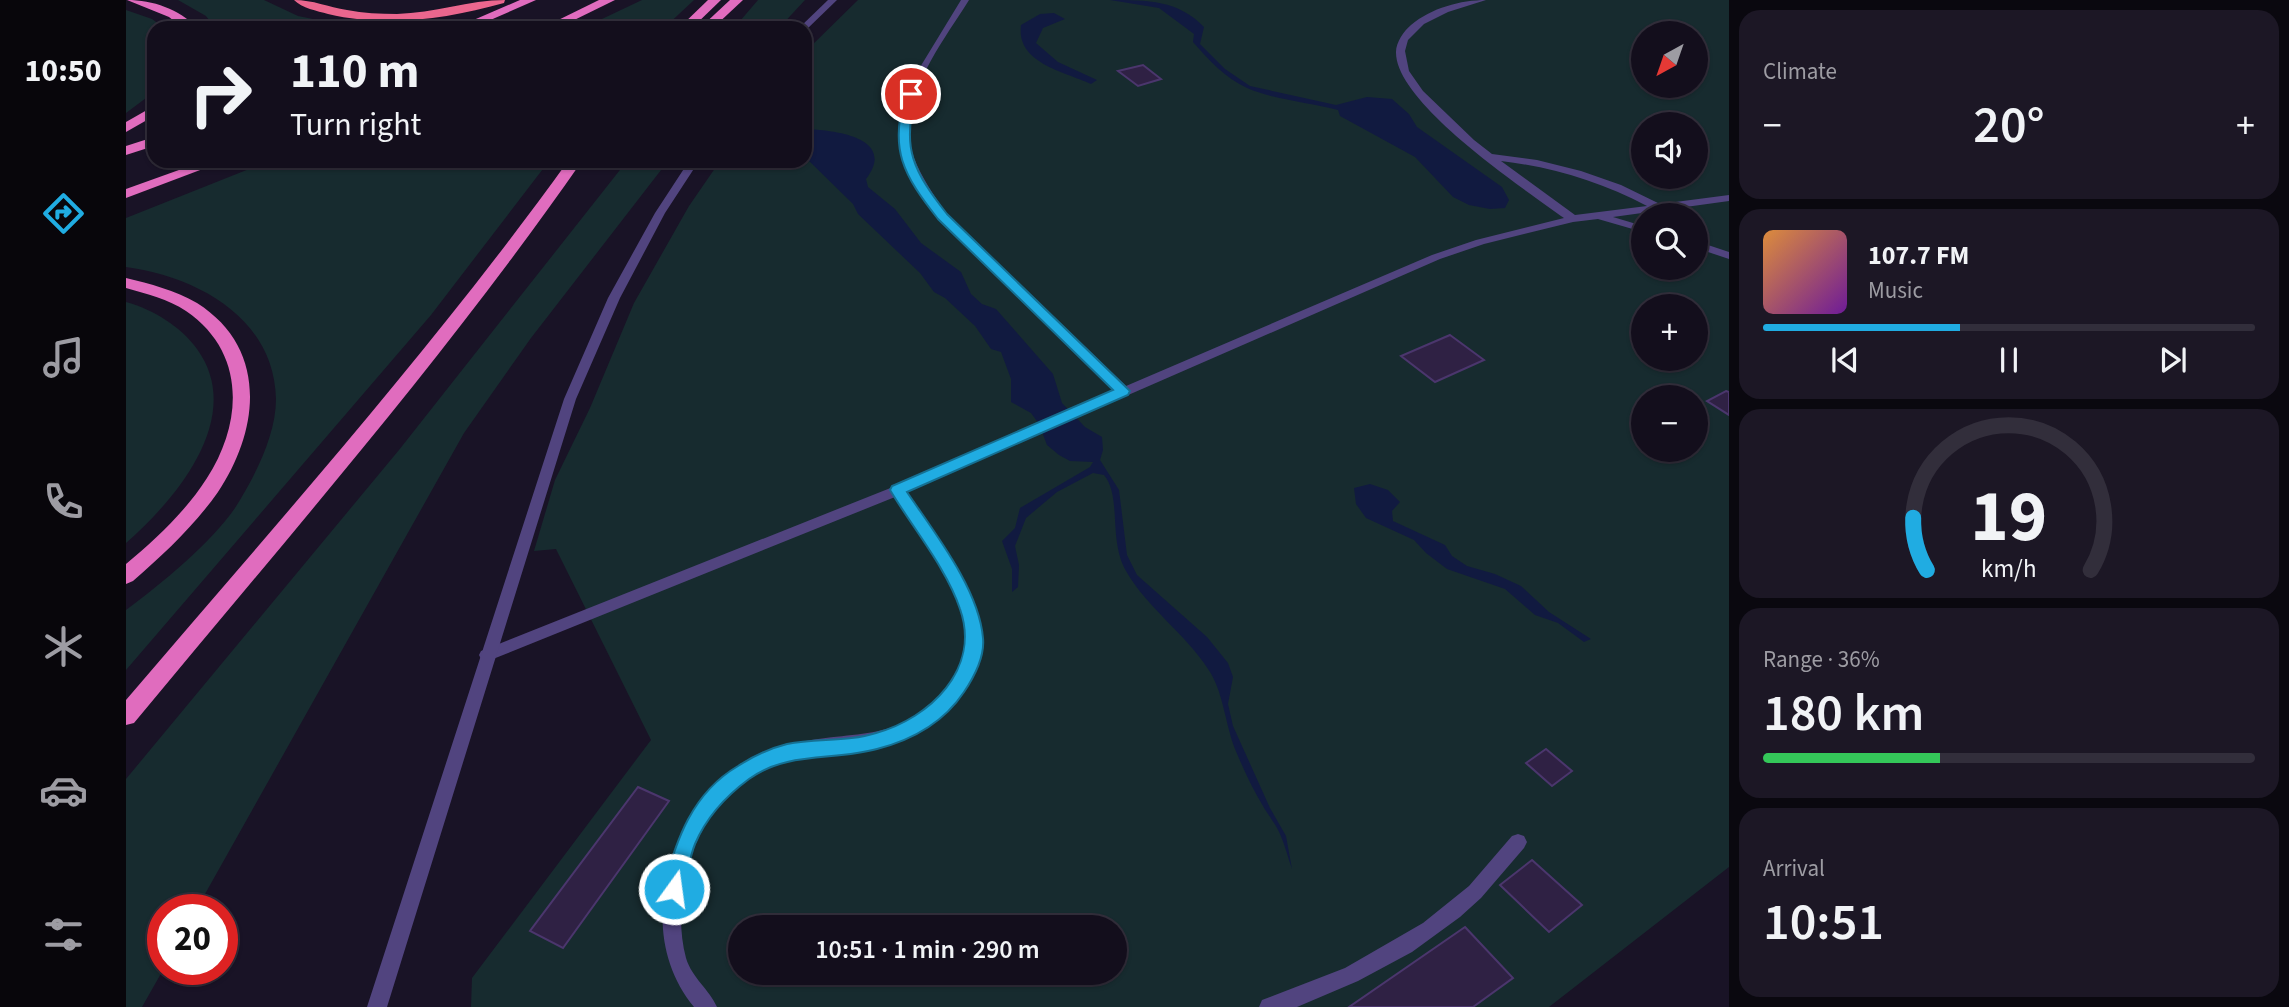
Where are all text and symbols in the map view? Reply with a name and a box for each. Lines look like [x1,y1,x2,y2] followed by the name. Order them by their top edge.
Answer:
[1631,21,1708,98] north arrow
[1631,21,1708,462] map controls
[290,37,419,107] text: 110 m
[24,48,102,94] text: 10:50
[175,49,266,140] icon: right
[1763,55,1837,88] text: Climate
[881,64,941,124] pin
[892,75,930,113] icon: arrive
[1973,89,2045,163] text: 20°
[1763,99,1782,153] text: −
[2236,99,2255,153] text: +
[290,102,421,148] text: Turn right
[1631,112,1708,189] button: sound
[39,189,88,238] icon: directions
[1631,203,1708,280] button: search
[1868,237,1969,274] text: 107.7 FM
[1868,274,1923,307] text: Music
[1631,294,1708,371] button: +
[39,333,88,382] icon: music
[1826,341,1864,379] icon: previous
[1990,341,2028,379] icon: pause
[2154,341,2192,379] icon: next
[1631,385,1708,462] button: −
[1971,465,2047,569] text: 19
[39,477,88,526] icon: phone
[1981,550,2037,586] text: km/h
[39,622,88,671] icon: climate
[1763,643,1880,676] text: Range · 36%
[1763,677,1924,751] text: 180 km
[39,766,88,815] icon: car
[637,852,711,926] position arrow
[1763,852,1825,885] text: Arrival
[1763,886,1884,960] text: 10:51
[147,894,238,985] speed limit sign: 20
[39,910,88,959] icon: filters
[815,931,1040,968] text: 10:51 · 1 min · 290 m

